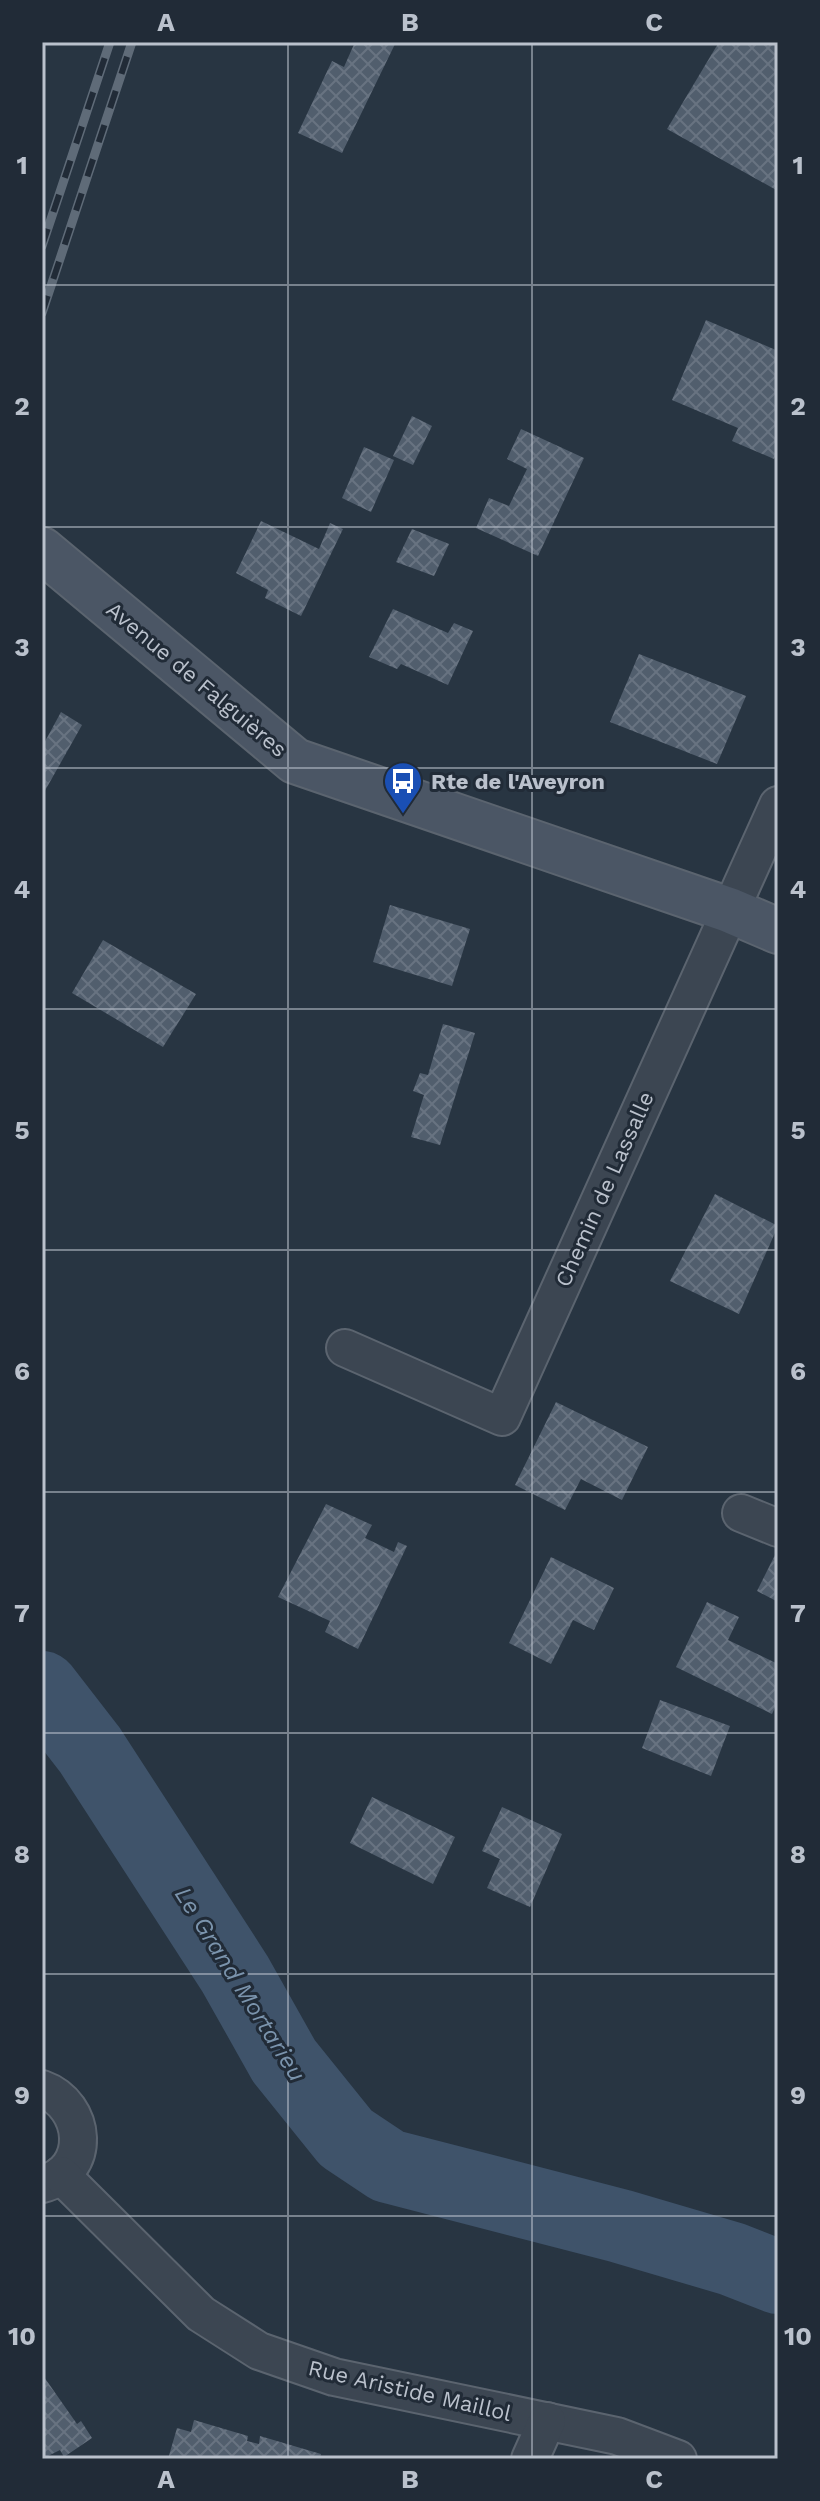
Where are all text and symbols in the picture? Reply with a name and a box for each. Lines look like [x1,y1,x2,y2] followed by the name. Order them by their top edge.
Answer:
[157,7,175,37] text: A
[401,7,419,37] text: B
[645,7,663,37] text: C
[16,150,28,180] text: 1
[792,150,804,180] text: 1
[14,391,30,421] text: 2
[790,391,806,421] text: 2
[101,597,292,762] street label: Avenue de Falguières
[14,632,30,662] text: 3
[790,632,806,662] text: 3
[382,760,424,815] bus stop icon: Rte de l'Aveyron
[431,769,605,794] place label: Rte de l'Aveyron
[14,874,31,904] text: 4
[790,874,807,904] text: 4
[550,1088,659,1291] street label: Chemin de Lassalle
[14,1115,30,1145] text: 5
[790,1115,806,1145] text: 5
[14,1356,30,1386] text: 6
[790,1356,806,1386] text: 6
[14,1598,30,1628] text: 7
[790,1598,806,1628] text: 7
[14,1839,30,1869] text: 8
[790,1839,806,1869] text: 8
[169,1882,311,2086] water label: Le Grand Mortarieu
[14,2080,30,2110] text: 9
[790,2080,806,2110] text: 9
[8,2321,36,2351] text: 10
[784,2321,812,2351] text: 10
[306,2355,514,2426] street label: Rue Aristide Maillol
[157,2464,175,2494] text: A
[401,2464,419,2494] text: B
[645,2464,663,2494] text: C

